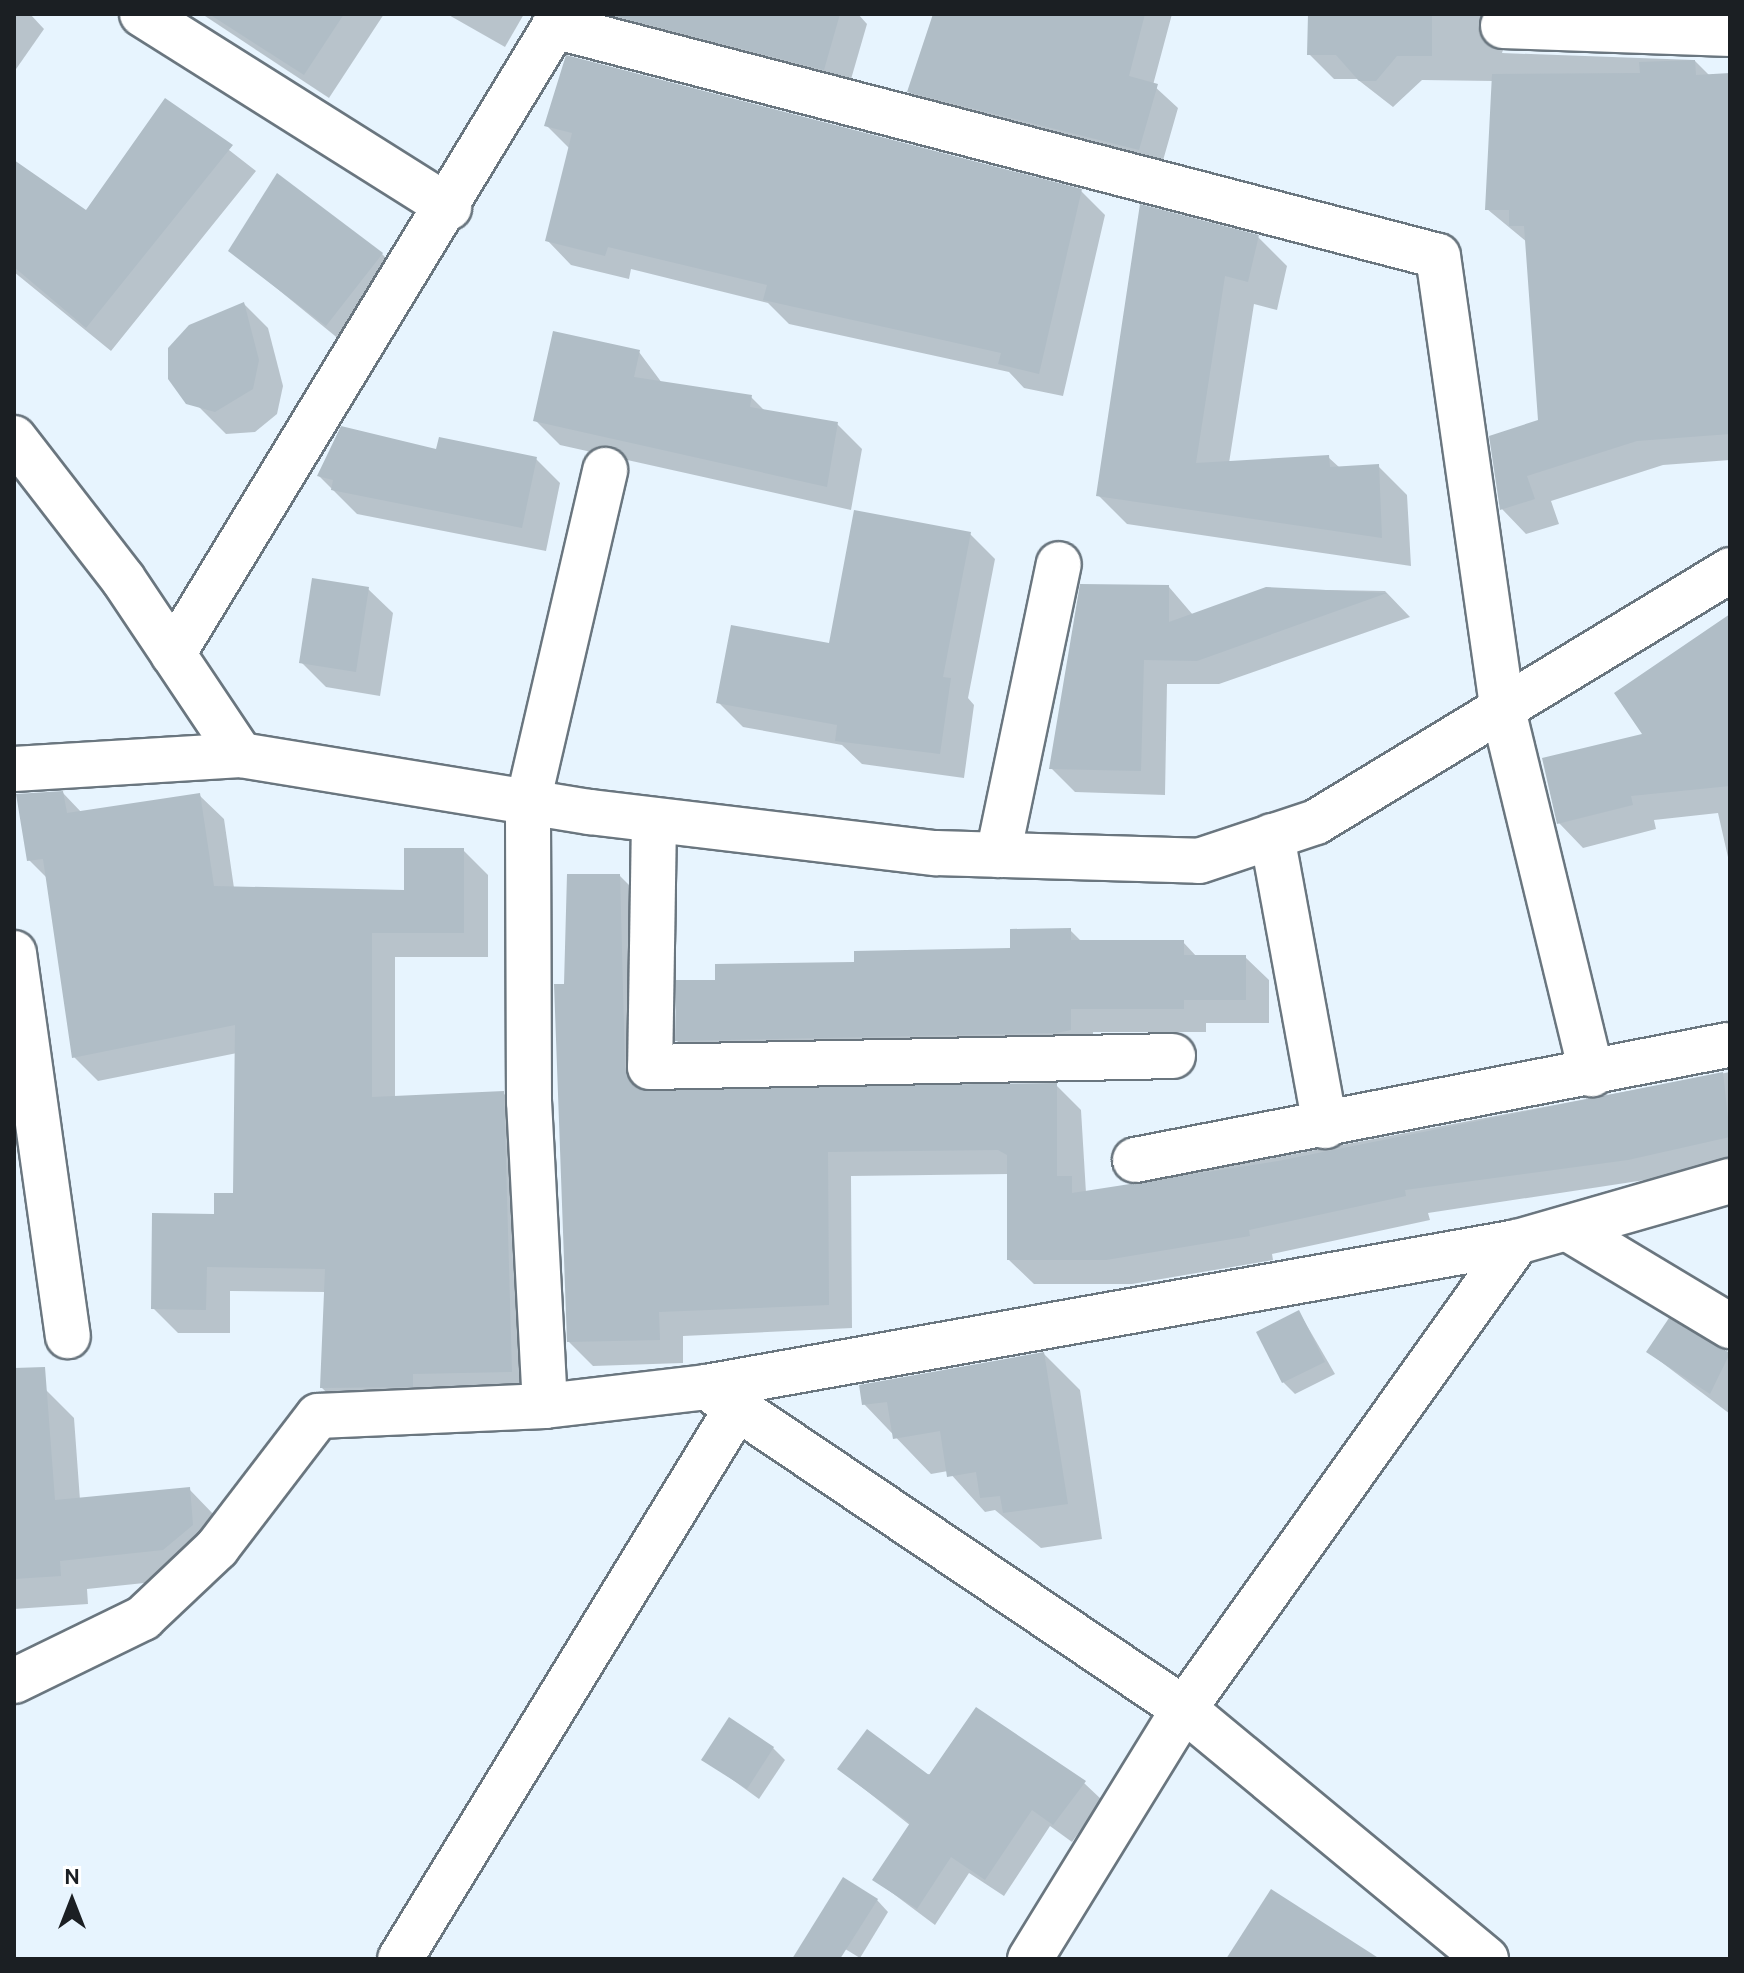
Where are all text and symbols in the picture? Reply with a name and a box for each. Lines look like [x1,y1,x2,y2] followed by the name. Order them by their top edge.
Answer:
[32,1861,112,1941] north arrow
[64,1863,80,1890] text: N

